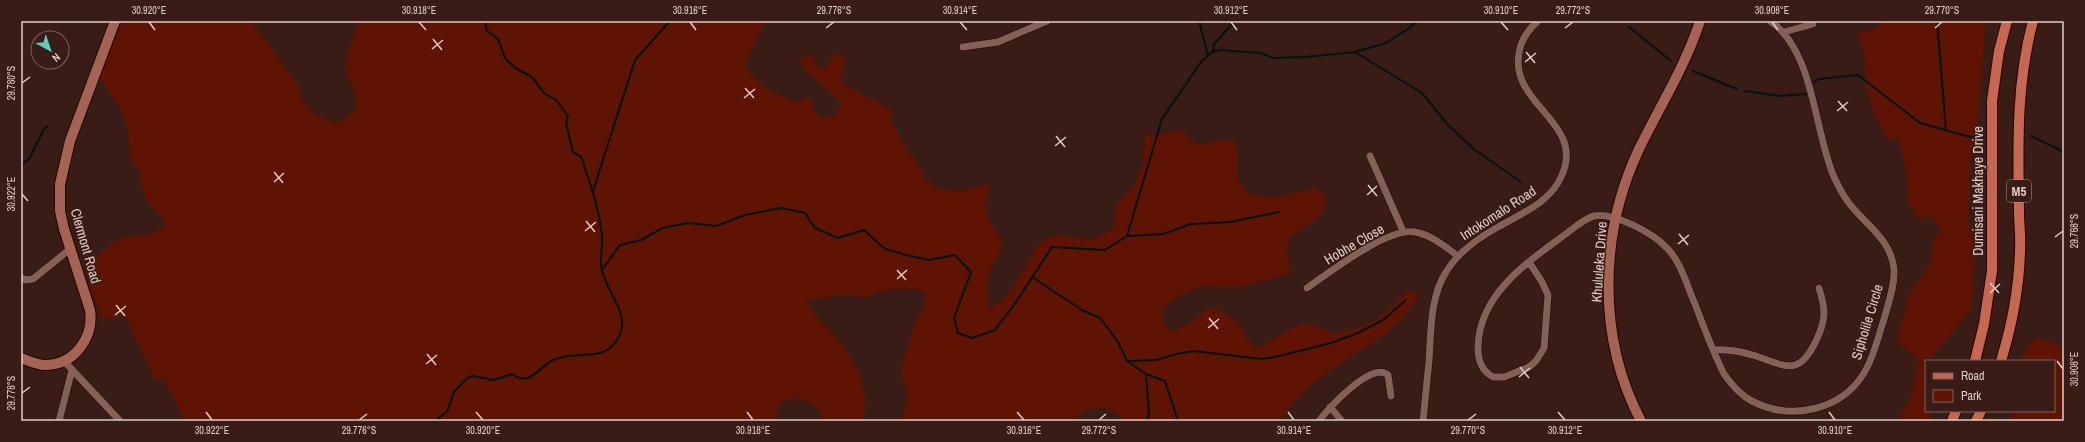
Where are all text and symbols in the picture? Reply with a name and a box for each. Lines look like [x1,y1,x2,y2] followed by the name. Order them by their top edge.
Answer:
[132,4,166,17] text: 30.920°E
[402,4,436,17] text: 30.918°E
[673,4,707,17] text: 30.916°E
[817,4,852,17] text: 29.776°S
[943,4,977,17] text: 30.914°E
[1214,4,1248,17] text: 30.912°E
[1484,4,1518,17] text: 30.910°E
[1556,4,1591,17] text: 29.772°S
[1755,4,1789,17] text: 30.908°E
[1925,4,1960,17] text: 29.770°S
[30,30,70,70] north arrow
[49,50,63,65] text: N
[5,65,18,100] text: 29.780°S
[1969,126,1987,256] street label: Dumisani Makhaye Drive
[5,177,18,211] text: 30.922°E
[2007,180,2031,202] road number: M5
[1457,182,1539,244] street label: Intokomalo Road
[67,206,105,286] street label: Clermont Road
[2068,213,2081,248] text: 29.768°S
[1321,220,1387,268] street label: Hobhe Close
[1587,221,1611,303] street label: Khululeka Drive
[1847,282,1887,362] street label: Sipholile Circle
[2068,352,2081,386] text: 30.908°E
[1925,360,2055,412] legend
[1961,368,1985,384] text: Road
[5,375,18,410] text: 29.778°S
[1961,388,1981,404] text: Park
[195,424,229,437] text: 30.922°E
[342,424,377,437] text: 29.776°S
[466,424,500,437] text: 30.920°E
[736,424,770,437] text: 30.918°E
[1007,424,1041,437] text: 30.916°E
[1082,424,1117,437] text: 29.772°S
[1277,424,1311,437] text: 30.914°E
[1451,424,1486,437] text: 29.770°S
[1548,424,1582,437] text: 30.912°E
[1818,424,1852,437] text: 30.910°E

